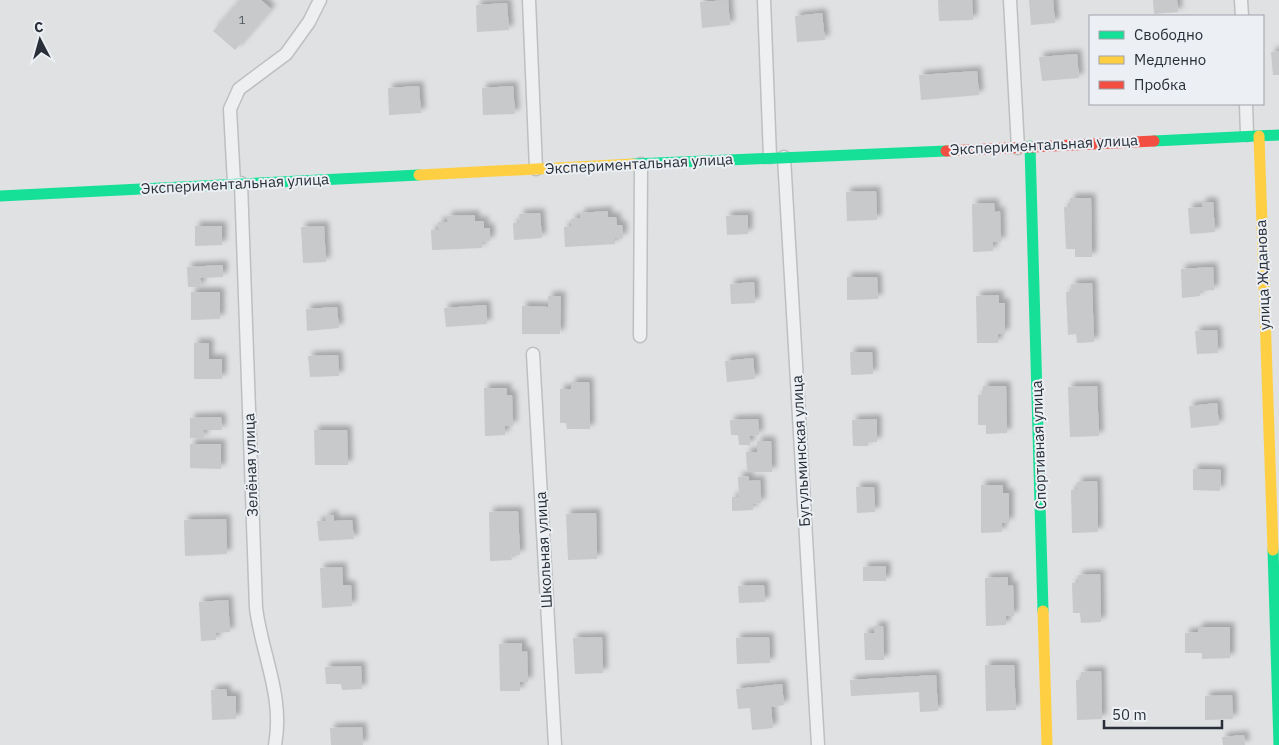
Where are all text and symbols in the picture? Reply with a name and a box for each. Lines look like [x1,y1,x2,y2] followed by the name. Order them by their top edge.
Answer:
[238,12,246,27] house number: 1
[15,15,65,65] north arrow
[1089,15,1264,105] legend
[33,18,44,36] text: С
[1134,25,1203,44] text: Свободно
[1134,50,1206,69] text: Медленно
[1134,75,1186,94] text: Пробка
[950,130,1138,159] street label: Экспериментальная улица
[545,149,733,178] street label: Экспериментальная улица
[141,169,329,198] street label: Экспериментальная улица
[1251,219,1274,331] street label: улица Жданова
[787,375,814,527] street label: Бугульминская улица
[1027,380,1050,510] street label: Спортивная улица
[239,413,262,517] street label: Зелёная улица
[531,491,556,609] street label: Школьная улица
[1104,698,1222,730] scale bar
[1112,705,1147,724] text: 50 m

